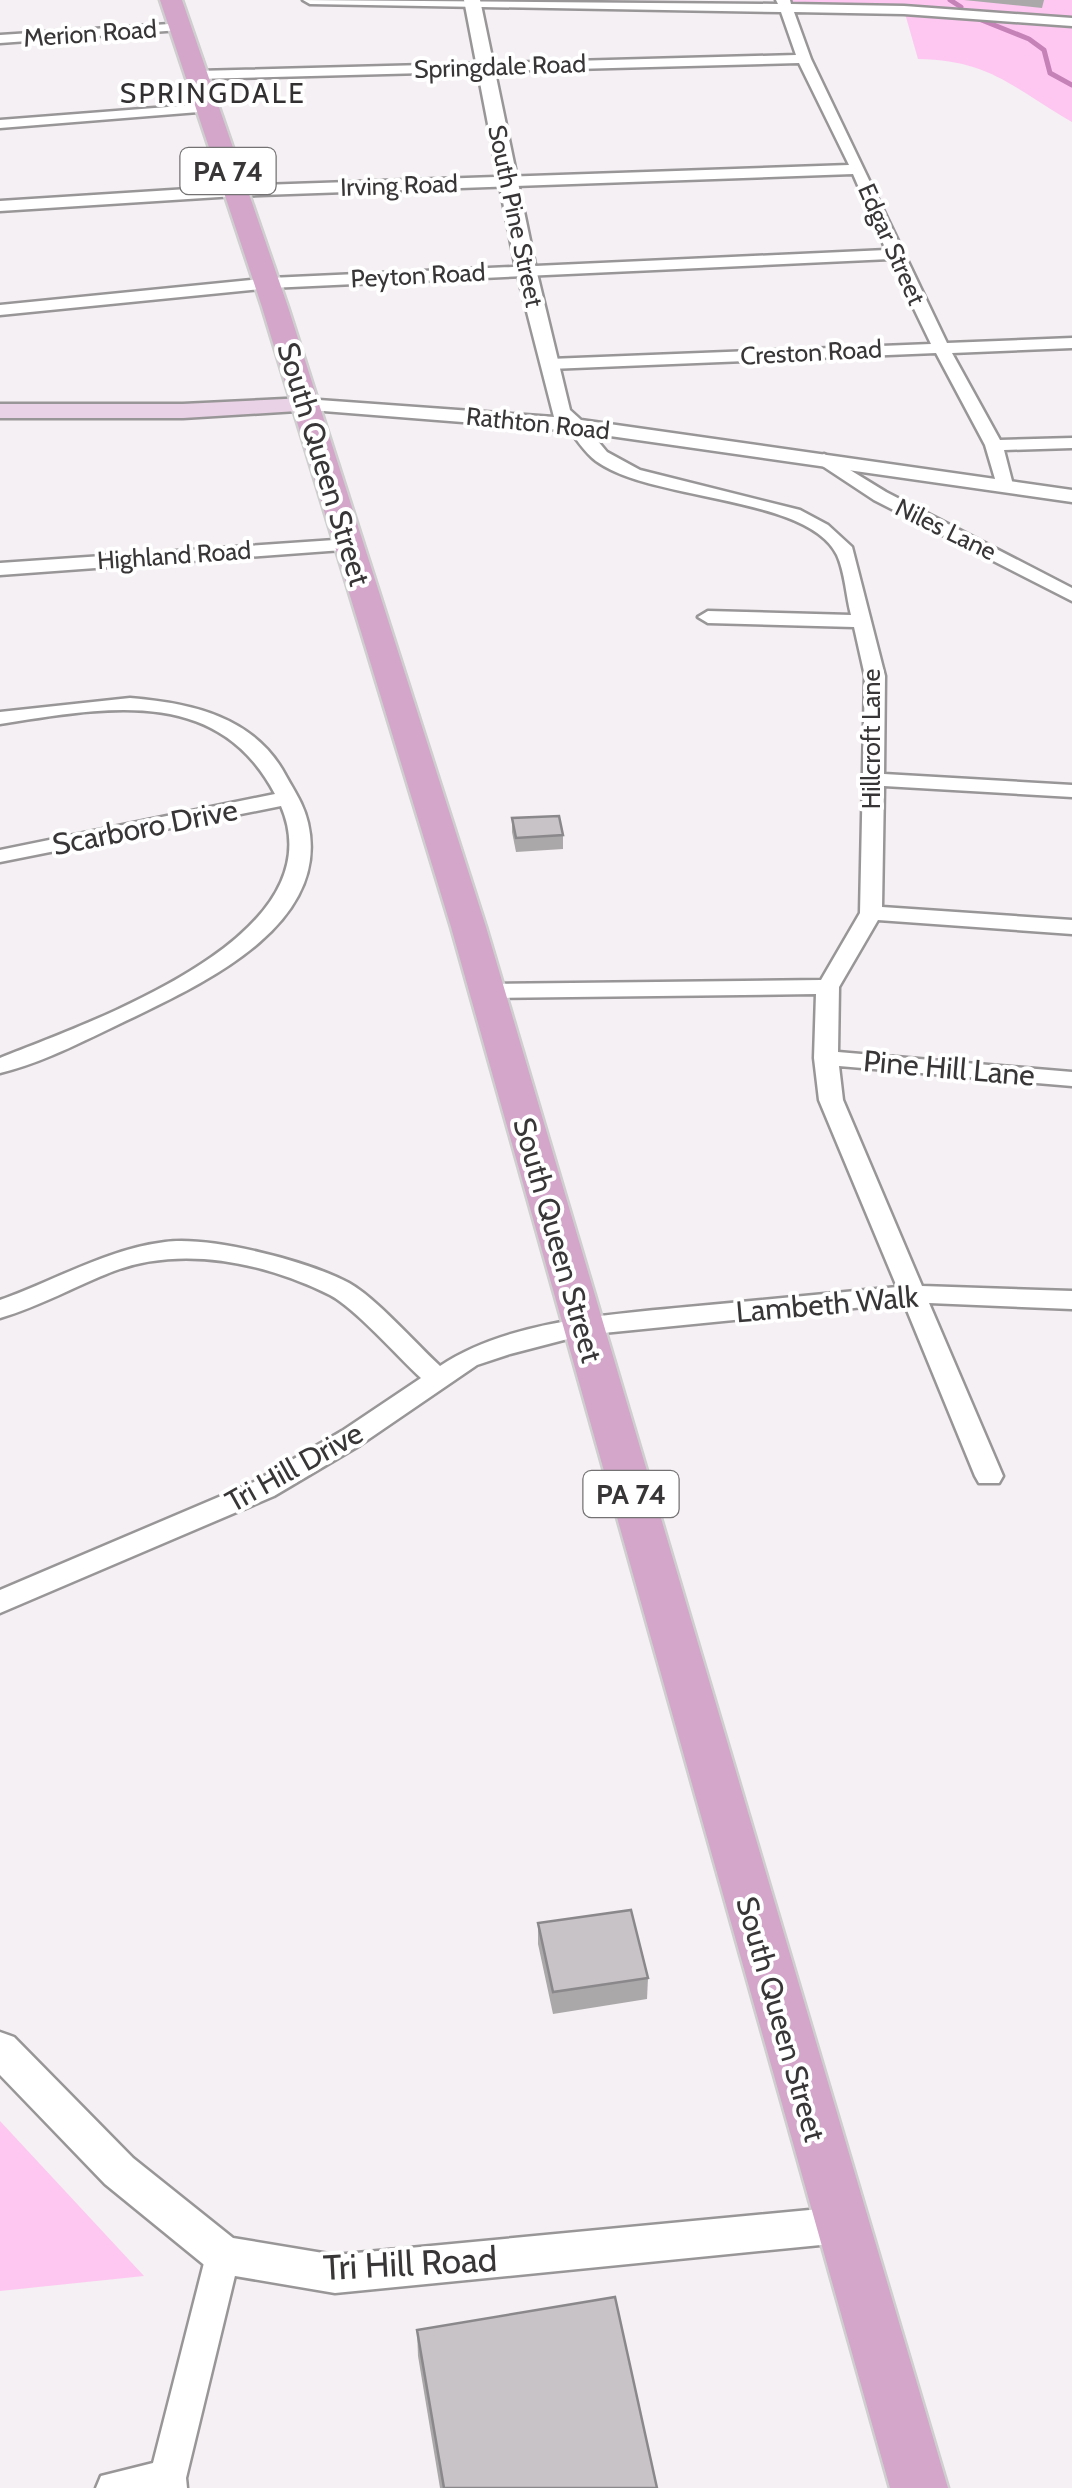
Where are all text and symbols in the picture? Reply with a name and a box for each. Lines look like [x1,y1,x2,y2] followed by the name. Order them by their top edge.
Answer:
[22,13,158,53] street label: Merion Road
[413,48,587,84] street label: Springdale Road
[120,76,306,110] district label: SPRINGDALE
[482,122,550,310] street label: South Pine Street
[180,148,276,194] road number: PA 74
[340,168,458,202] street label: Irving Road
[852,179,932,310] street label: Edgar Street
[350,256,486,294] street label: Peyton Road
[739,333,883,371] street label: Creston Road
[269,338,379,590] street label: South Queen Street
[465,401,611,445] street label: Rathton Road
[891,492,1002,566] street label: Niles Lane
[96,535,252,575] street label: Highland Road
[856,669,886,809] street label: Hillcroft Lane
[49,791,241,863] street label: Scarboro Drive
[862,1042,1036,1094] street label: Pine Hill Lane
[505,1113,611,1367] street label: South Queen Street
[734,1278,920,1330] street label: Lambeth Walk
[219,1414,369,1520] street label: Tri Hill Drive
[584,1471,678,1517] road number: PA 74
[728,1892,834,2146] street label: South Queen Street
[322,2237,498,2289] street label: Tri Hill Road

